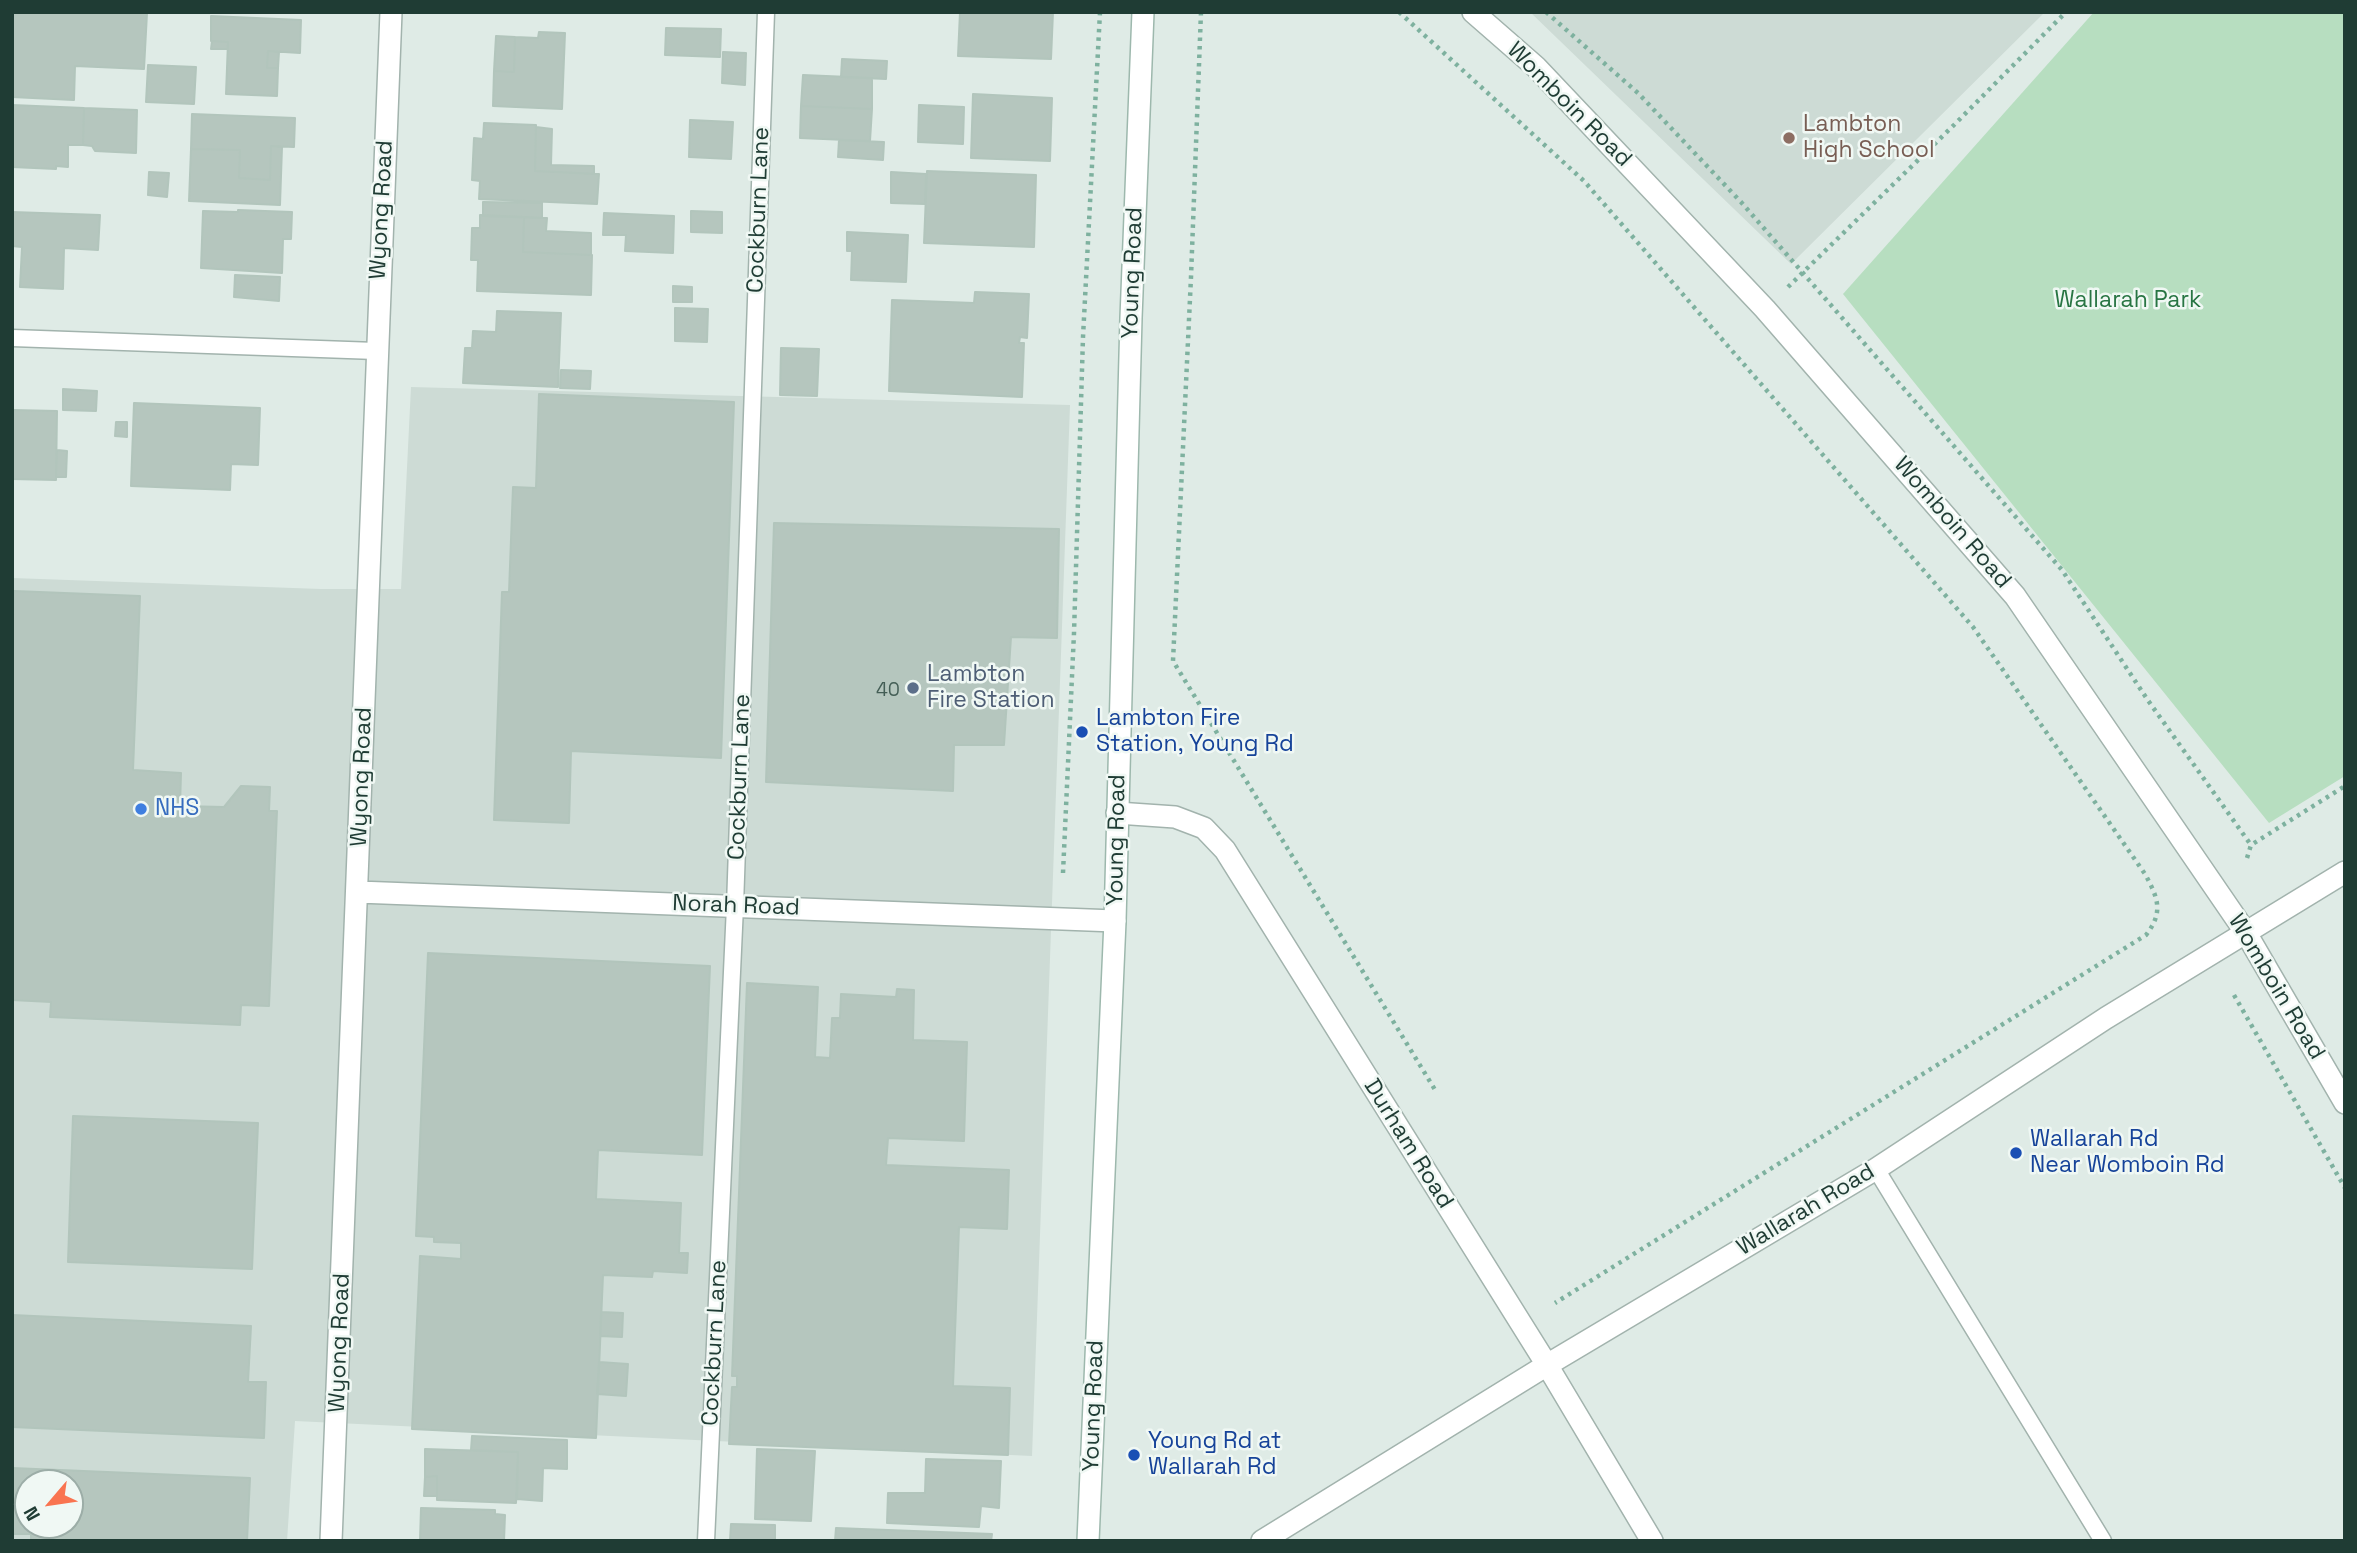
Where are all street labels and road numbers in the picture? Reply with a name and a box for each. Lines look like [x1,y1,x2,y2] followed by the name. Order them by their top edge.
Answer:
[1501,37,1637,173] street label: Womboin Road
[742,126,776,294] street label: Cockburn Lane
[365,140,399,280] street label: Wyong Road
[1117,207,1149,339] street label: Young Road
[1887,452,2017,594] street label: Womboin Road
[723,693,757,861] street label: Cockburn Lane
[346,707,378,847] street label: Wyong Road
[1102,774,1132,906] street label: Young Road
[672,890,800,922] street label: Norah Road
[2222,909,2330,1065] street label: Womboin Road
[1357,1074,1459,1214] street label: Durham Road
[1732,1158,1880,1262] street label: Wallarah Road
[697,1259,733,1427] street label: Cockburn Lane
[324,1273,356,1413] street label: Wyong Road
[1078,1340,1110,1472] street label: Young Road

